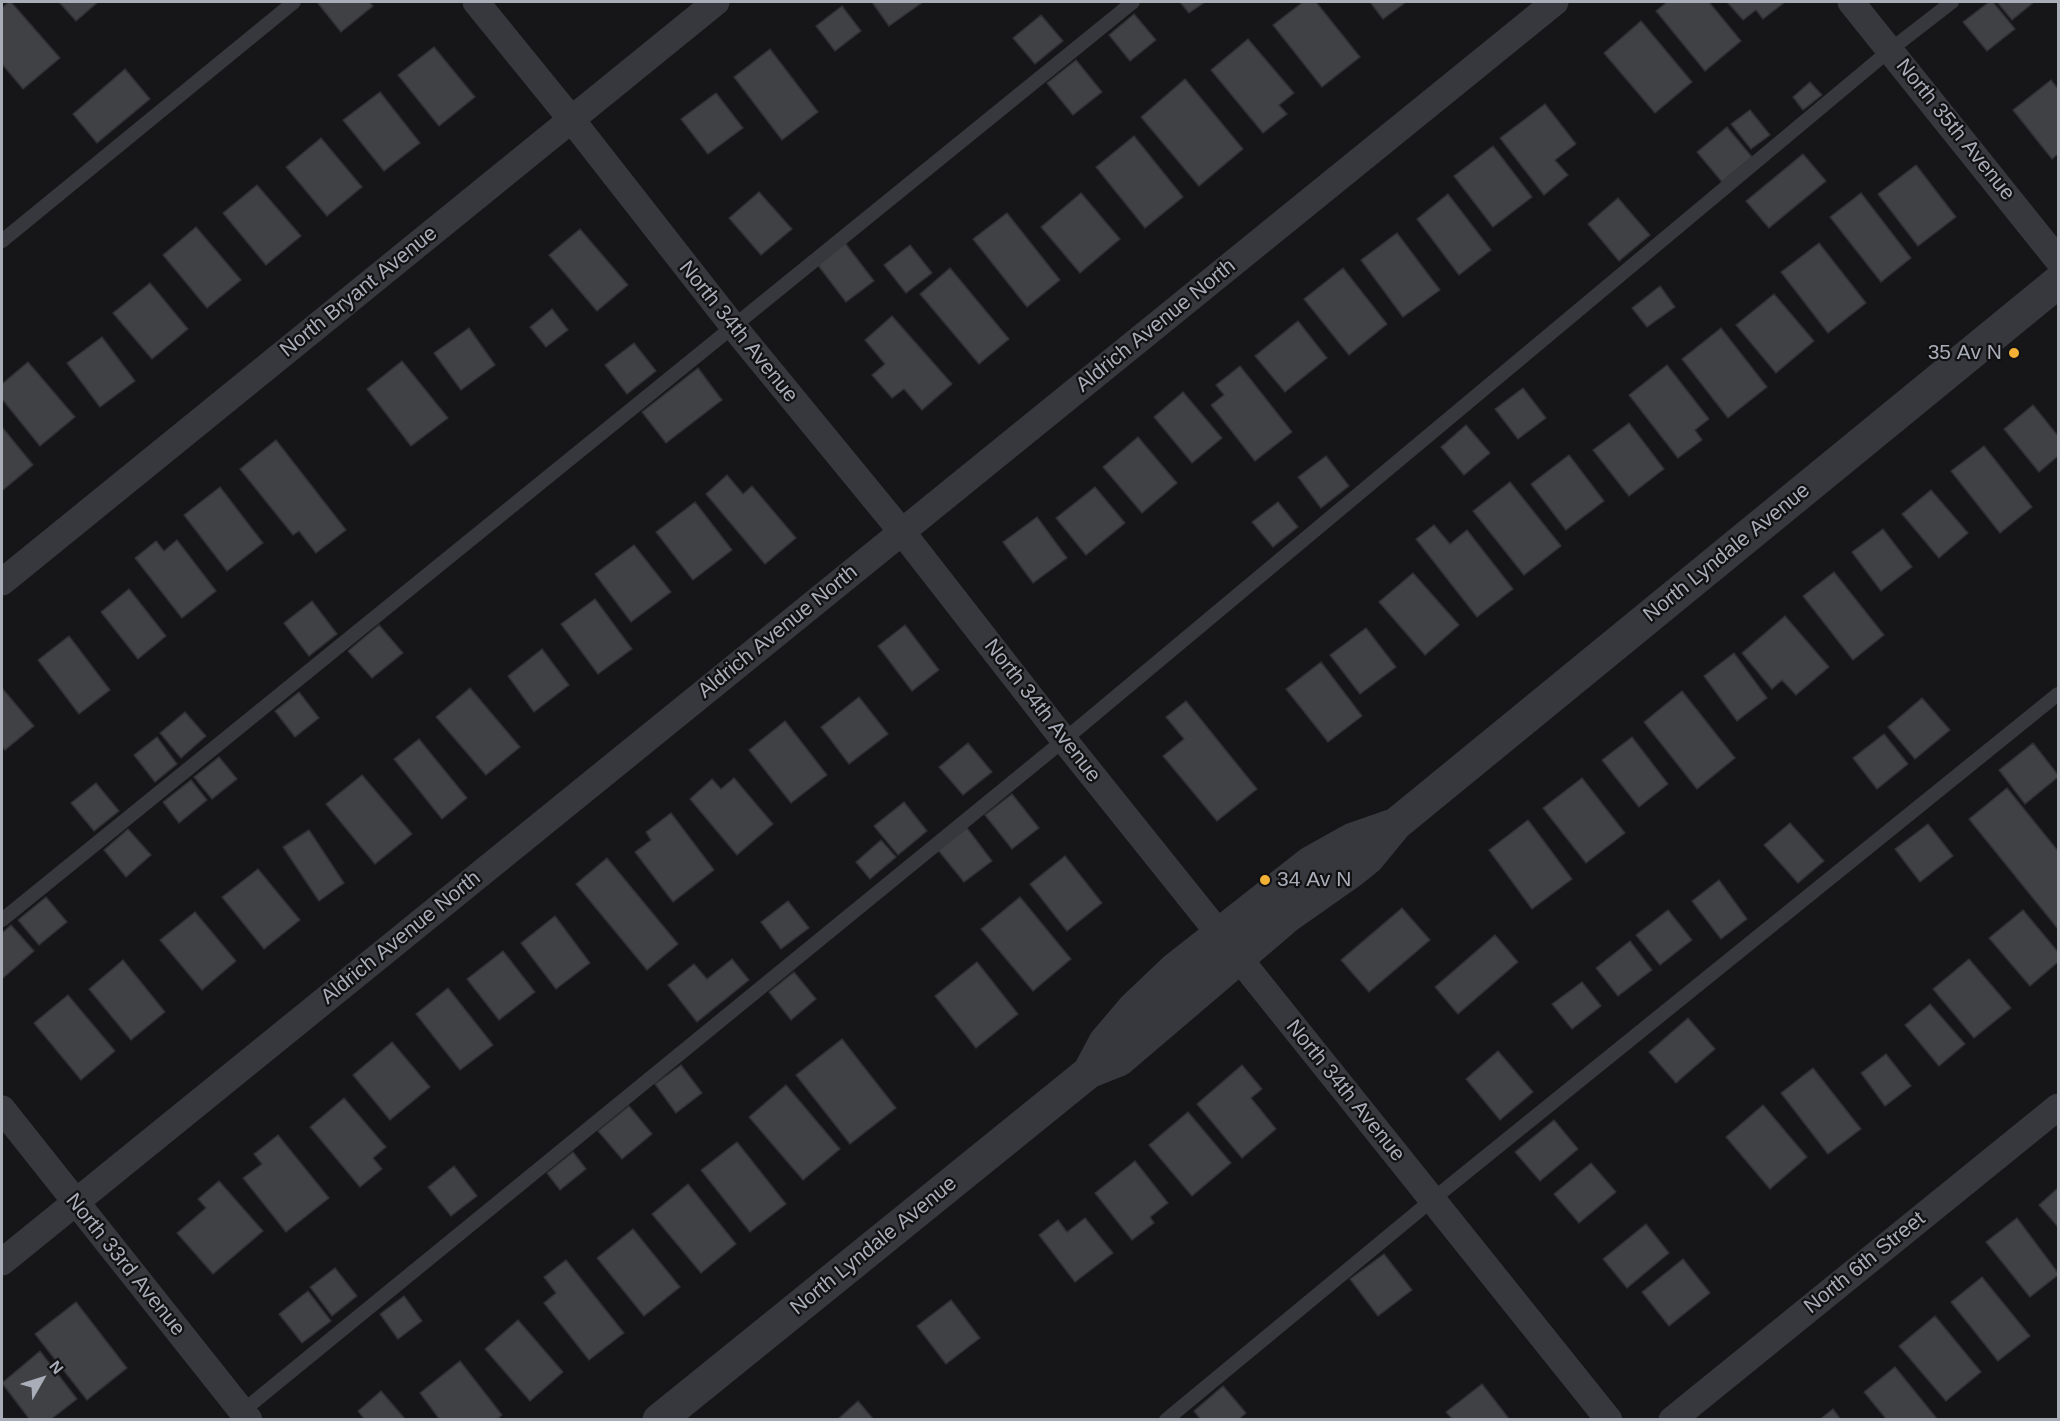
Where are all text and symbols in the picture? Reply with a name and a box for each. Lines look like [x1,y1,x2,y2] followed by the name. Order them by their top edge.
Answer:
[1890,54,2020,206] street label: North 35th Avenue
[275,221,443,363] street label: North Bryant Avenue
[1071,254,1241,398] street label: Aldrich Avenue North
[673,256,803,408] street label: North 34th Avenue
[1928,340,2002,366] place label: 35 Av N
[2007,346,2021,360] marker: 35 Av N
[1639,478,1815,628] street label: North Lyndale Avenue
[693,560,863,704] street label: Aldrich Avenue North
[978,634,1106,788] street label: North 34th Avenue
[316,866,486,1010] street label: Aldrich Avenue North
[1277,867,1351,893] place label: 34 Av N
[1258,873,1272,887] marker: 34 Av N
[1280,1015,1410,1167] street label: North 34th Avenue
[786,1171,962,1321] street label: North Lyndale Avenue
[60,1189,190,1341] street label: North 33rd Avenue
[1799,1207,1931,1319] street label: North 6th Street
[12,1349,72,1409] north arrow
[46,1358,67,1377] text: N

